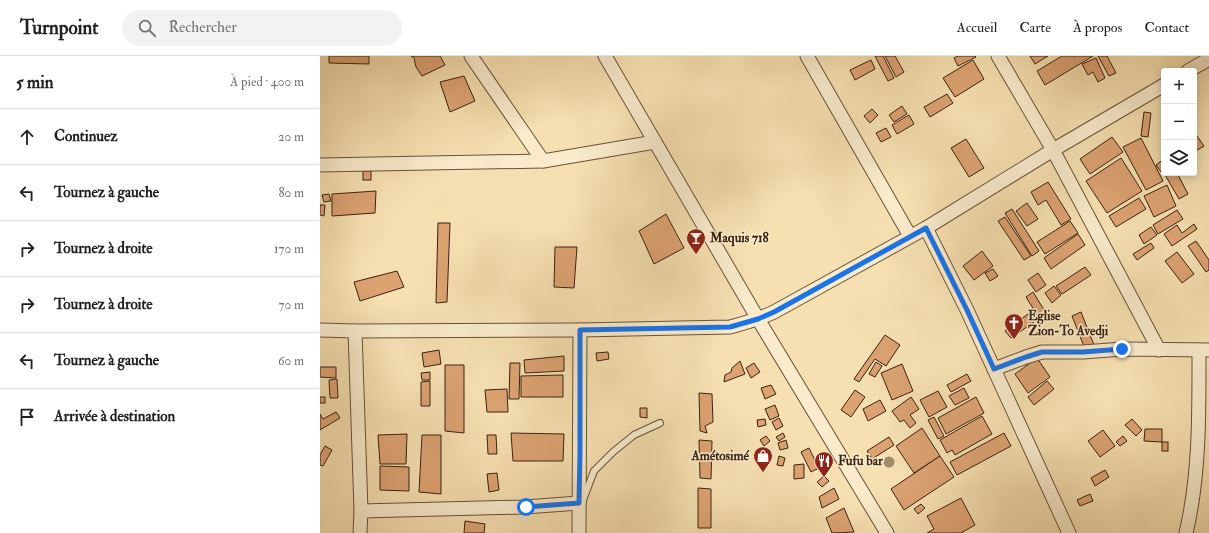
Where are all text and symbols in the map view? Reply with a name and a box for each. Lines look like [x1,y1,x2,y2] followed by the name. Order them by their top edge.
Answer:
[122,10,402,46] search box
[20,16,98,40] text: Turnpoint
[136,17,158,39] icon: search
[168,18,237,37] text: Rechercher
[957,19,997,36] text: Accueil
[1019,19,1051,36] text: Carte
[1073,19,1122,36] text: À propos
[1144,19,1189,36] text: Contact
[1161,68,1197,176] map controls
[1161,68,1197,104] button: +
[16,72,54,93] text: 5 min
[230,74,304,90] text: À pied · 400 m
[1161,104,1197,140] button: −
[16,126,38,148] icon: ahead
[54,127,118,146] text: Continuez
[278,129,304,145] text: 20 m
[1161,140,1197,176] button: layers
[16,182,38,204] icon: left
[54,183,159,202] text: Tournez à gauche
[278,185,304,201] text: 80 m
[685,227,707,255] bar icon: Maquis 718
[709,230,769,247] place label: Maquis 718
[16,238,38,260] icon: right
[54,239,153,258] text: Tournez à droite
[274,241,304,257] text: 170 m
[16,294,38,316] icon: right
[54,295,153,314] text: Tournez à droite
[279,297,304,313] text: 70 m
[1028,308,1109,339] place label: Eglise Zion-To Avedji
[1003,312,1025,340] church icon: Eglise Zion-To Avedji
[1113,340,1131,358] route end
[16,350,38,372] icon: left
[54,351,159,370] text: Tournez à gauche
[278,353,304,369] text: 60 m
[16,406,38,428] icon: arrive
[54,407,175,426] text: Arrivée à destination
[752,445,774,473] shop icon: Amétosimé
[690,448,750,464] place label: Amétosimé
[813,450,835,478] restaurant icon: Fufu bar
[838,453,884,469] place label: Fufu bar
[517,498,535,516] route start

